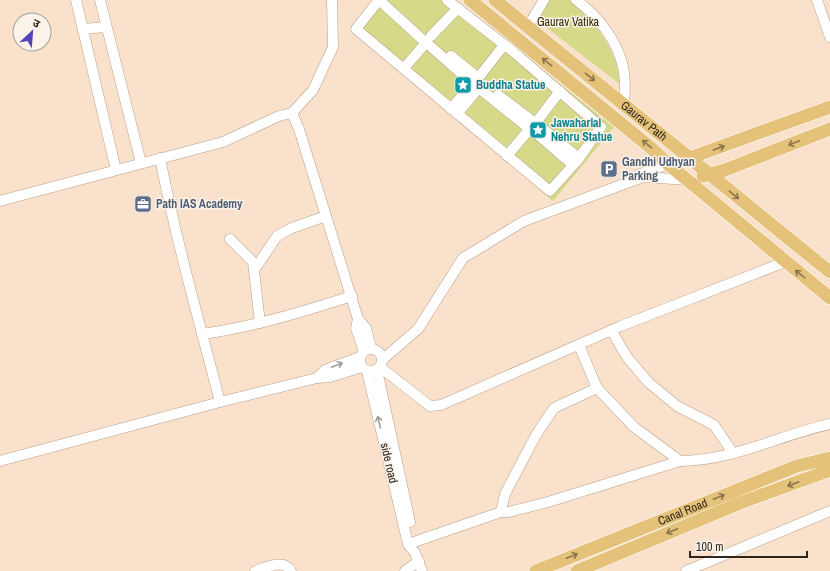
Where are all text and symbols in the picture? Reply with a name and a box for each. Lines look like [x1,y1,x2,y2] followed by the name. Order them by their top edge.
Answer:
[12,12,52,52] north arrow
[537,14,600,30] park label: Gaurav Vatika
[30,15,43,31] text: उ
[541,57,552,66] one-way arrow
[585,73,596,82] one-way arrow
[453,75,473,95] place icon: Buddha Statue
[476,77,546,93] place label: Buddha Statue
[618,97,671,145] street label: Gaurav Path
[551,115,613,145] place label: Jawaharlal Nehru Statue
[528,120,548,140] place icon: Jawaharlal Nehru Statue
[788,139,800,147] one-way arrow
[642,140,652,149] one-way arrow
[712,144,724,152] one-way arrow
[622,154,695,184] place label: Gandhi Udhyan Parking
[599,159,619,179] parking icon: Gandhi Udhyan Parking
[729,191,740,199] one-way arrow
[133,194,153,214] office icon: Path IAS Academy
[156,196,243,212] place label: Path IAS Academy
[794,269,805,278] one-way arrow
[331,361,343,369] one-way arrow
[375,415,383,428] one-way arrow
[377,441,401,485] street label: side road
[788,480,800,488] one-way arrow
[713,493,725,501] one-way arrow
[655,495,710,529] street label: Canal Road
[667,528,679,535] one-way arrow
[690,533,807,559] scale bar
[696,539,723,555] text: 100 m
[566,552,578,560] one-way arrow

